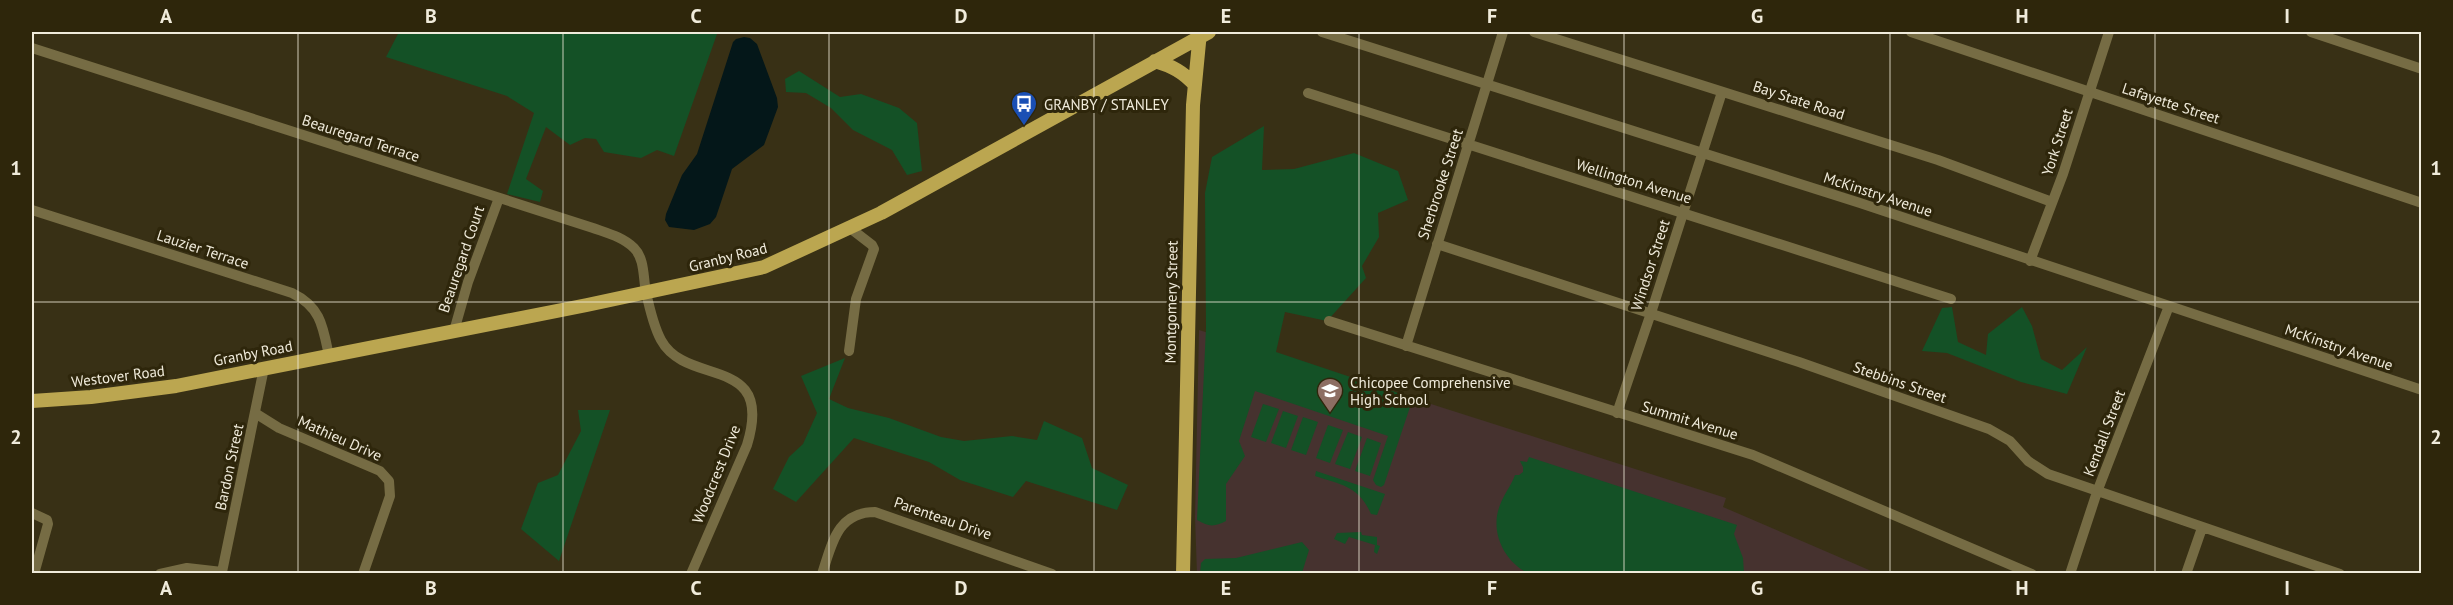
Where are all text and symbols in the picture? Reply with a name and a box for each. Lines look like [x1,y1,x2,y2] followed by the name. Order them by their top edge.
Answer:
[160,3,173,29] text: A
[425,3,437,29] text: B
[690,3,702,29] text: C
[955,3,968,29] text: D
[1221,3,1231,29] text: E
[1487,3,1497,29] text: F
[1751,3,1763,29] text: G
[2015,3,2029,29] text: H
[2284,3,2290,29] text: I
[1751,76,1847,124] street label: Bay State Road
[2120,78,2222,128] street label: Lafayette Street
[1009,89,1039,127] bus stop icon: GRANBY / STANLEY
[1044,95,1170,114] place label: GRANBY / STANLEY
[2037,106,2077,178] street label: York Street
[300,110,422,166] street label: Beauregard Terrace
[1413,126,1467,242] street label: Sherbrooke Street
[1574,154,1694,208] street label: Wellington Avenue
[10,155,22,181] text: 1
[2430,155,2442,181] text: 1
[1821,167,1935,221] street label: McKinstry Avenue
[434,203,488,315] street label: Beauregard Court
[1626,217,1674,313] street label: Windsor Street
[155,225,251,273] street label: Lauzier Terrace
[687,238,769,276] street label: Granby Road
[1160,240,1182,364] street label: Montgomery Street
[2282,320,2396,374] street label: McKinstry Avenue
[212,336,294,370] street label: Granby Road
[1851,357,1949,407] street label: Stebbins Street
[70,361,166,391] street label: Westover Road
[1350,373,1511,409] place label: Chicopee Comprehensive High School
[1315,376,1345,414] school or university icon: Chicopee Comprehensive High School
[2079,387,2129,479] street label: Kendall Street
[1639,396,1741,444] street label: Summit Avenue
[295,411,385,465] street label: Mathieu Drive
[211,422,247,512] street label: Bardon Street
[688,422,744,526] street label: Woodcrest Drive
[10,424,22,450] text: 2
[2430,424,2442,450] text: 2
[892,492,994,544] street label: Parenteau Drive
[160,575,173,601] text: A
[425,575,437,601] text: B
[690,575,702,601] text: C
[955,575,968,601] text: D
[1221,575,1231,601] text: E
[1487,575,1497,601] text: F
[1751,575,1763,601] text: G
[2015,575,2029,601] text: H
[2284,575,2290,601] text: I

